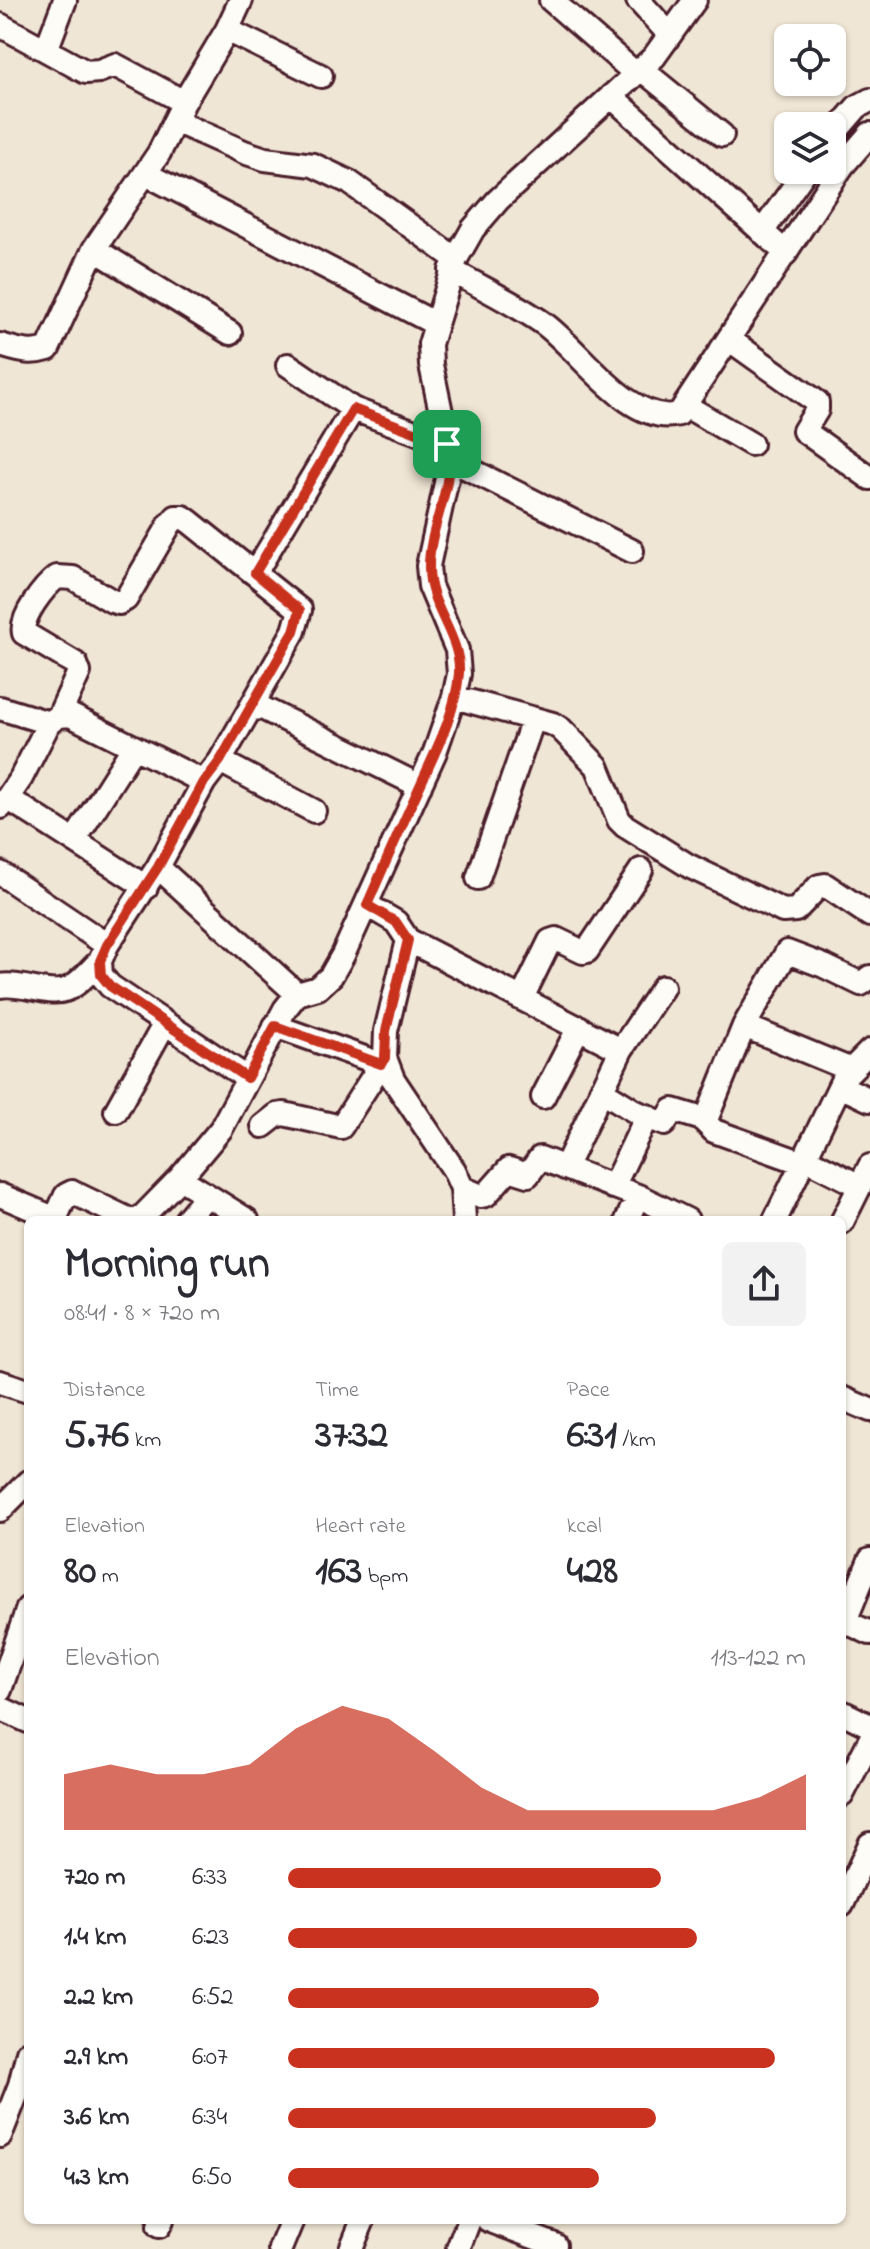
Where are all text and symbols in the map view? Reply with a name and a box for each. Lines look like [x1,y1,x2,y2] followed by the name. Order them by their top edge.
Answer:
[774,24,846,184] map controls
[774,24,846,96] button: locate
[774,112,846,184] button: layers
[413,410,481,478] pin
[425,422,469,466] icon: arrive
[64,1233,270,1297] text: Morning run
[722,1242,806,1326] button: share
[64,1295,220,1333] text: 08:41 · 8 × 720 m
[64,1375,145,1407] text: Distance
[315,1375,359,1407] text: Time
[567,1375,610,1407] text: Pace
[64,1407,129,1466] text: 5.76
[315,1407,388,1466] text: 37:32
[567,1407,617,1466] text: 6:31
[129,1425,161,1457] text: km
[617,1425,656,1457] text: /km
[64,1511,145,1543] text: Elevation
[315,1511,406,1543] text: Heart rate
[567,1511,602,1543] text: kcal
[64,1543,96,1602] text: 80
[315,1543,362,1602] text: 163
[567,1543,618,1602] text: 428
[96,1561,119,1593] text: m
[362,1561,408,1593] text: bpm
[64,1640,160,1678] text: Elevation
[710,1640,806,1678] text: 113–122 m
[64,1859,126,1897] text: 720 m
[192,1859,227,1897] text: 6:33
[64,1919,126,1957] text: 1.4 km
[192,1919,229,1957] text: 6:23
[64,1979,133,2017] text: 2.2 km
[192,1979,233,2017] text: 6:52
[64,2039,128,2077] text: 2.9 km
[192,2039,228,2077] text: 6:07
[64,2099,130,2137] text: 3.6 km
[192,2099,227,2137] text: 6:34
[64,2159,129,2197] text: 4.3 km
[192,2159,232,2197] text: 6:50

